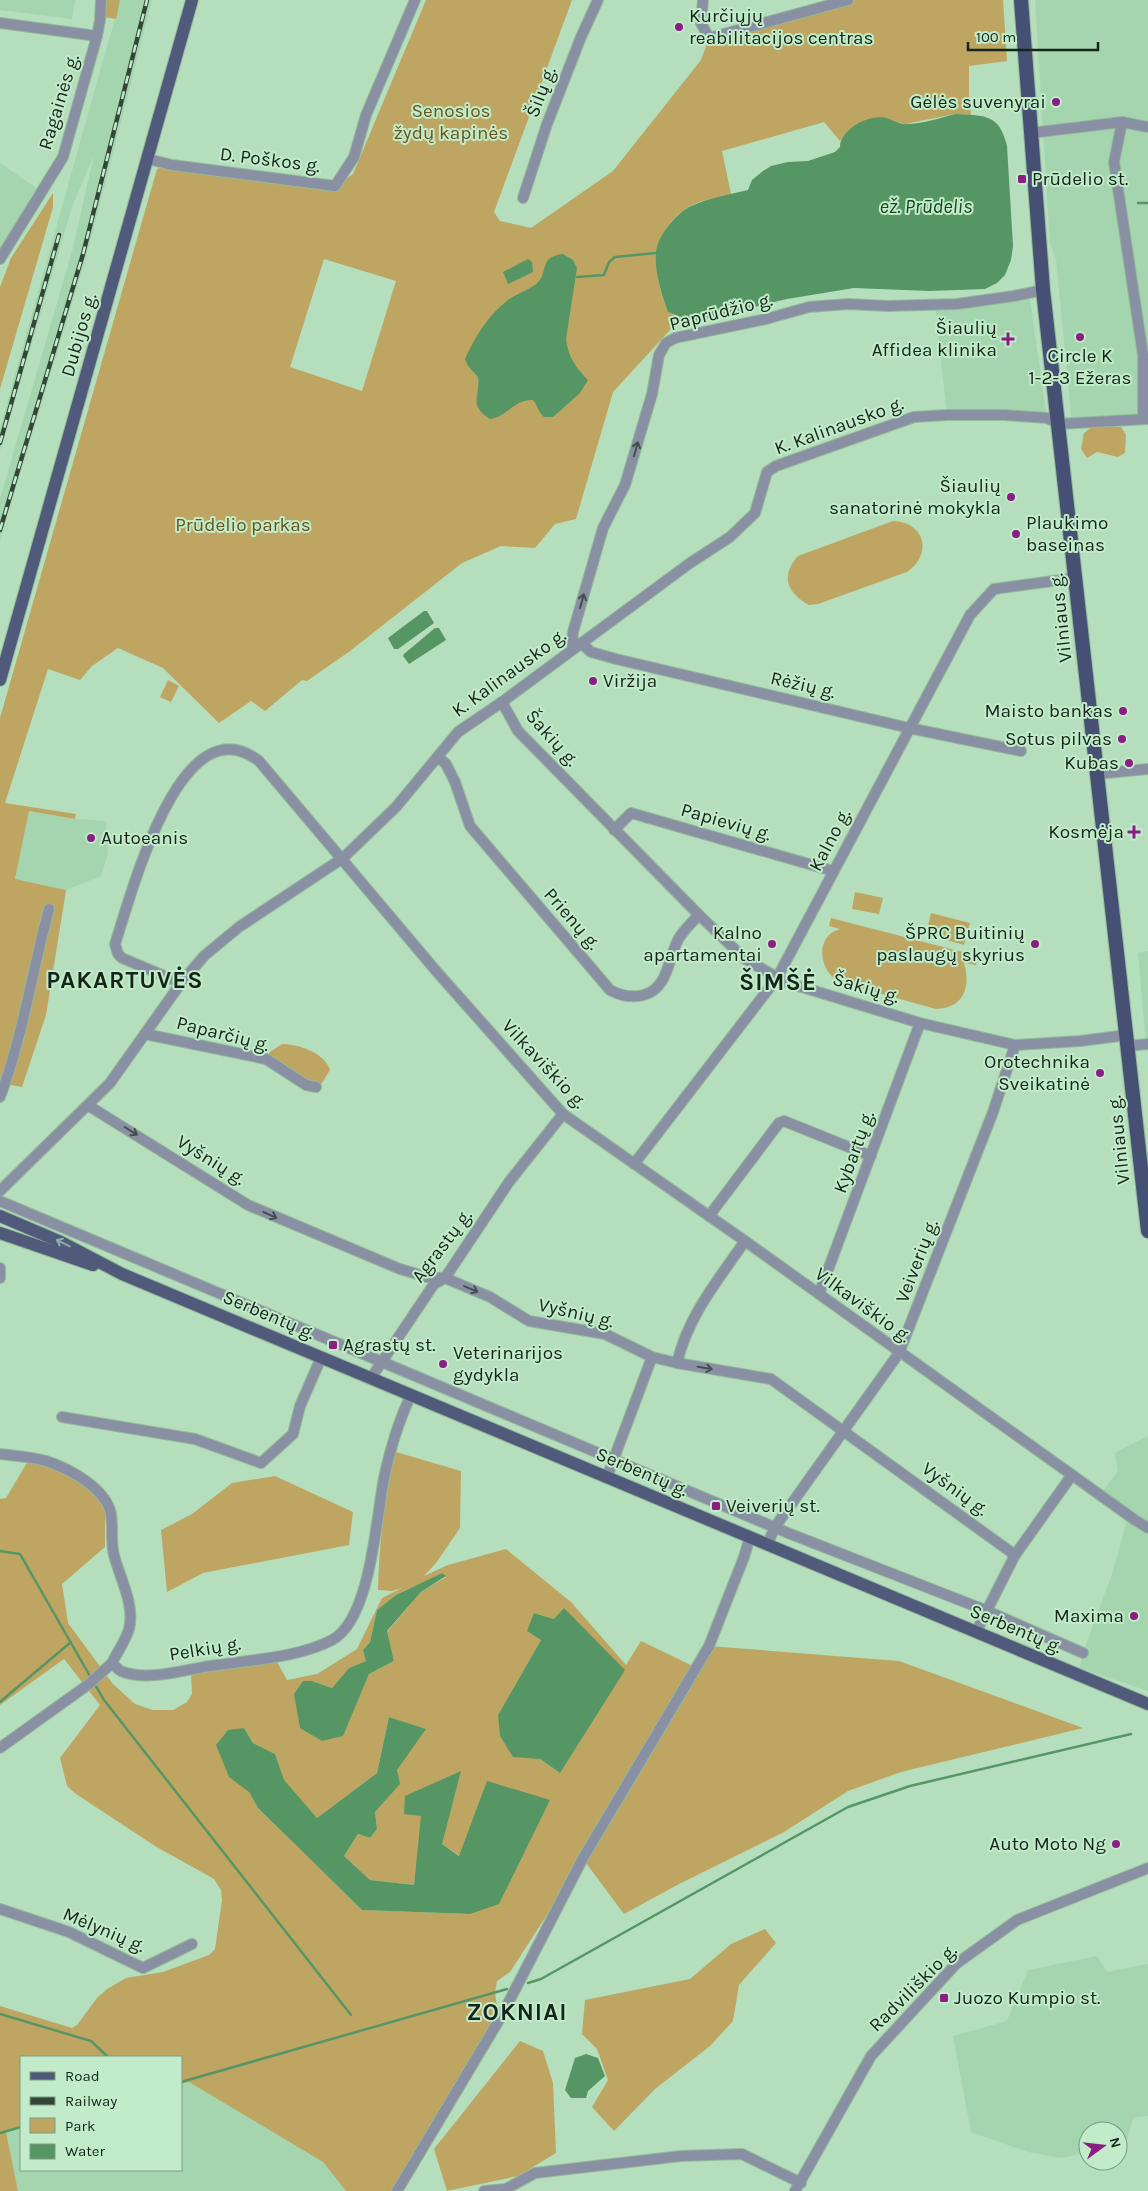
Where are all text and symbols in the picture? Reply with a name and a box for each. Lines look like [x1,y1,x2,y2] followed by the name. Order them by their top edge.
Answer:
[689,5,873,49] place label: Kurčiųjų reabilitacijos centras
[968,20,1098,52] scale bar
[673,21,685,33] marker: Kurčiųjų reabilitacijos centras
[976,28,1016,46] text: 100 m
[34,52,84,152] street label: Ragainės g.
[521,64,561,120] street label: Šilų g.
[910,91,1046,113] place label: Gėlės suvenyrai
[1050,96,1062,108] marker: Gėlės suvenyrai
[394,100,508,144] park label: Senosios žydų kapinės
[219,143,321,177] street label: D. Poškos g.
[1032,168,1128,190] place label: Prūdelio st.
[1016,173,1028,185] marker: Prūdelio st.
[880,195,972,218] water label: ež. Prūdelis
[667,289,775,335] street label: Paprūdžio g.
[57,291,101,379] street label: Dubijos g.
[872,317,997,361] place label: Šiaulių Affidea klinika
[1074,331,1086,343] marker: Circle K 1-2-3 Ežeras
[1001,332,1015,346] marker: Šiaulių Affidea klinika
[1028,345,1132,389] place label: Circle K 1-2-3 Ežeras
[772,392,906,460] street label: K. Kalinausko g.
[631,441,641,457] one-way arrow
[829,475,1001,519] place label: Šiaulių sanatorinė mokykla
[1005,491,1017,503] marker: Šiaulių sanatorinė mokykla
[1026,512,1108,556] place label: Plaukimo baseinas
[175,514,311,536] park label: Prūdelio parkas
[1010,528,1022,540] marker: Plaukimo baseinas
[1045,572,1077,664] street label: Vilniaus g.
[577,594,587,610] one-way arrow
[448,624,570,722] street label: K. Kalinausko g.
[768,667,838,703] street label: Rėžių g.
[603,670,657,692] place label: Viržija
[587,675,599,687] marker: Viržija
[984,700,1113,722] place label: Maisto bankas
[521,705,583,771] street label: Šakių g.
[1117,705,1129,717] marker: Maisto bankas
[1005,728,1112,750] place label: Sotus pilvas
[1116,733,1128,745] marker: Sotus pilvas
[1064,752,1119,774] place label: Kubas
[1123,757,1135,769] marker: Kubas
[678,799,774,845] street label: Papievių g.
[804,805,856,875] street label: Kalno g.
[1048,821,1124,843] place label: Kosmėja
[1128,826,1140,838] marker: Kosmėja
[101,827,188,849] place label: Autoeanis
[85,832,97,844] marker: Autoeanis
[539,884,605,954] street label: Prienų g.
[643,922,762,966] place label: Kalno apartamentai
[876,922,1025,966] place label: ŠPRC Buitinių paslaugų skyrius
[766,938,778,950] marker: Kalno apartamentai
[1029,938,1041,950] marker: ŠPRC Buitinių paslaugų skyrius
[46,966,204,994] district label: PAKARTUVĖS
[739,967,817,996] district label: ŠIMŠĖ
[830,968,902,1008] street label: Šakių g.
[174,1012,272,1056] street label: Paparčių g.
[497,1015,591,1113] street label: Vilkaviškio g.
[984,1051,1090,1095] place label: Orotechnika Sveikatinė
[1094,1067,1106,1079] marker: Orotechnika Sveikatinė
[1103,1094,1135,1186] street label: Vilniaus g.
[829,1108,879,1196] street label: Kybartų g.
[123,1127,137,1137] one-way arrow
[173,1130,249,1190] street label: Vyšnių g.
[407,1205,477,1287] street label: Agrastų g.
[262,1211,277,1220] one-way arrow
[891,1216,943,1306] street label: Veiverių g.
[56,1238,71,1247] one-way arrow
[811,1263,915,1347] street label: Vilkaviškio g.
[462,1285,478,1294] one-way arrow
[220,1286,318,1344] street label: Serbentų g.
[536,1294,616,1332] street label: Vyšnių g.
[343,1334,436,1356] place label: Agrastų st.
[327,1339,339,1351] marker: Agrastų st.
[453,1342,563,1386] place label: Veterinarijos gydykla
[437,1358,449,1370] marker: Veterinarijos gydykla
[696,1363,712,1373] one-way arrow
[593,1443,691,1501] street label: Serbentų g.
[917,1458,993,1520] street label: Vyšnių g.
[726,1495,820,1517] place label: Veiverių st.
[710,1500,722,1512] marker: Veiverių st.
[967,1600,1065,1658] street label: Serbentų g.
[1054,1605,1124,1627] place label: Maxima
[1128,1610,1140,1622] marker: Maxima
[168,1632,242,1666] street label: Pelkių g.
[989,1833,1106,1855] place label: Auto Moto Ng
[1110,1838,1122,1850] marker: Auto Moto Ng
[60,1903,148,1957] street label: Mėlynių g.
[865,1940,961,2036] street label: Radviliškio g.
[954,1987,1100,2009] place label: Juozo Kumpio st.
[938,1992,950,2004] marker: Juozo Kumpio st.
[467,1998,568,2026] district label: ZOKNIAI
[20,2056,182,2171] legend
[65,2067,100,2085] text: Road
[65,2092,117,2110] text: Railway
[65,2117,95,2135] text: Park
[1078,2121,1128,2171] north arrow
[1106,2136,1125,2150] text: N
[65,2142,106,2160] text: Water

